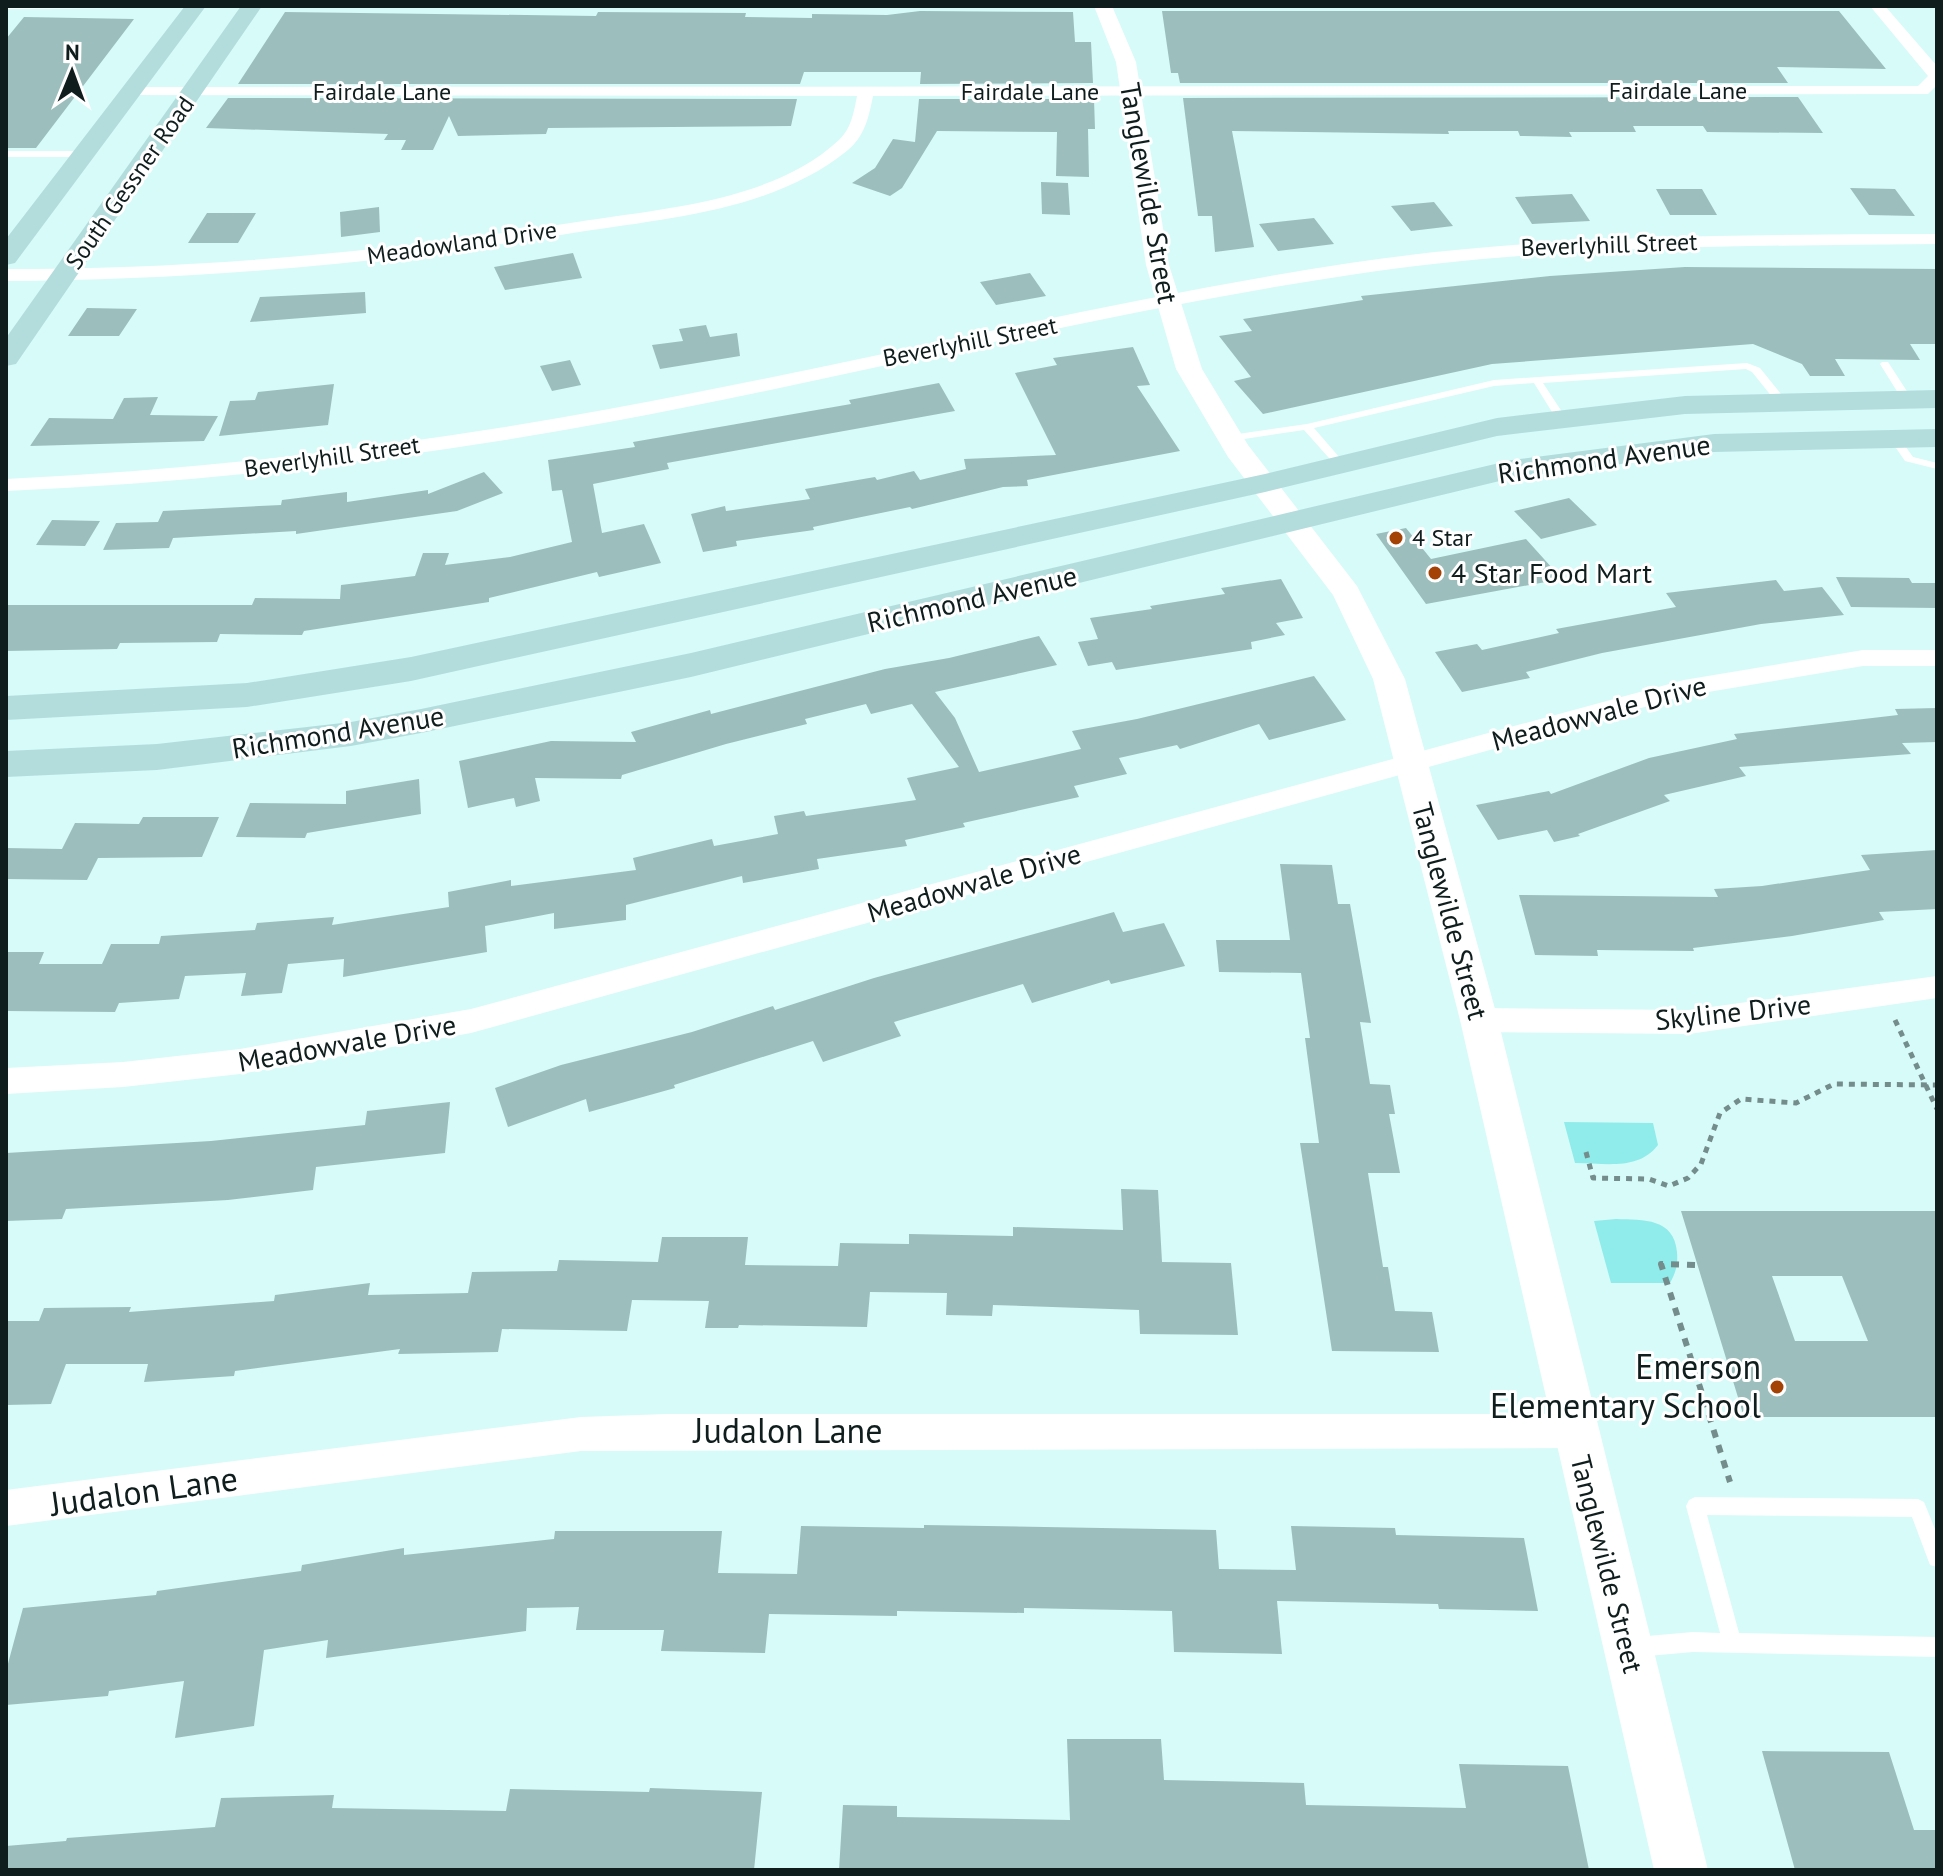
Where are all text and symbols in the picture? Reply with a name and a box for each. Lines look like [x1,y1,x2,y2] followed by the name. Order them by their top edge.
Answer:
[32,32,112,112] north arrow
[65,38,80,66] text: N
[1609,75,1747,106] street label: Fairdale Lane
[313,76,451,107] street label: Fairdale Lane
[961,76,1099,107] street label: Fairdale Lane
[1112,80,1187,307] street label: Tanglewilde Street
[58,90,201,275] street label: South Gessner Road
[365,214,559,271] street label: Meadowland Drive
[1520,226,1698,263] street label: Beverlyhill Street
[880,309,1060,374] street label: Beverlyhill Street
[1495,425,1713,492] street label: Richmond Avenue
[242,429,422,484] street label: Beverlyhill Street
[1412,522,1472,553] place label: 4 Star
[1387,529,1405,547] marker: 4 Star
[1451,554,1652,591] place label: 4 Star Food Mart
[863,556,1080,641] street label: Richmond Avenue
[1426,564,1444,582] marker: 4 Star Food Mart
[1487,666,1710,759] street label: Meadowvale Drive
[229,696,447,767] street label: Richmond Avenue
[1404,798,1497,1024] street label: Tanglewilde Street
[863,834,1085,931] street label: Meadowvale Drive
[1653,985,1813,1038] street label: Skyline Drive
[235,1005,459,1080] street label: Meadowvale Drive
[1490,1344,1761,1427] place label: Emerson Elementary School
[1768,1378,1786,1396] marker: Emerson Elementary School
[692,1408,882,1452] street label: Judalon Lane
[1563,1451,1653,1677] street label: Tanglewilde Street
[45,1455,240,1525] street label: Judalon Lane

